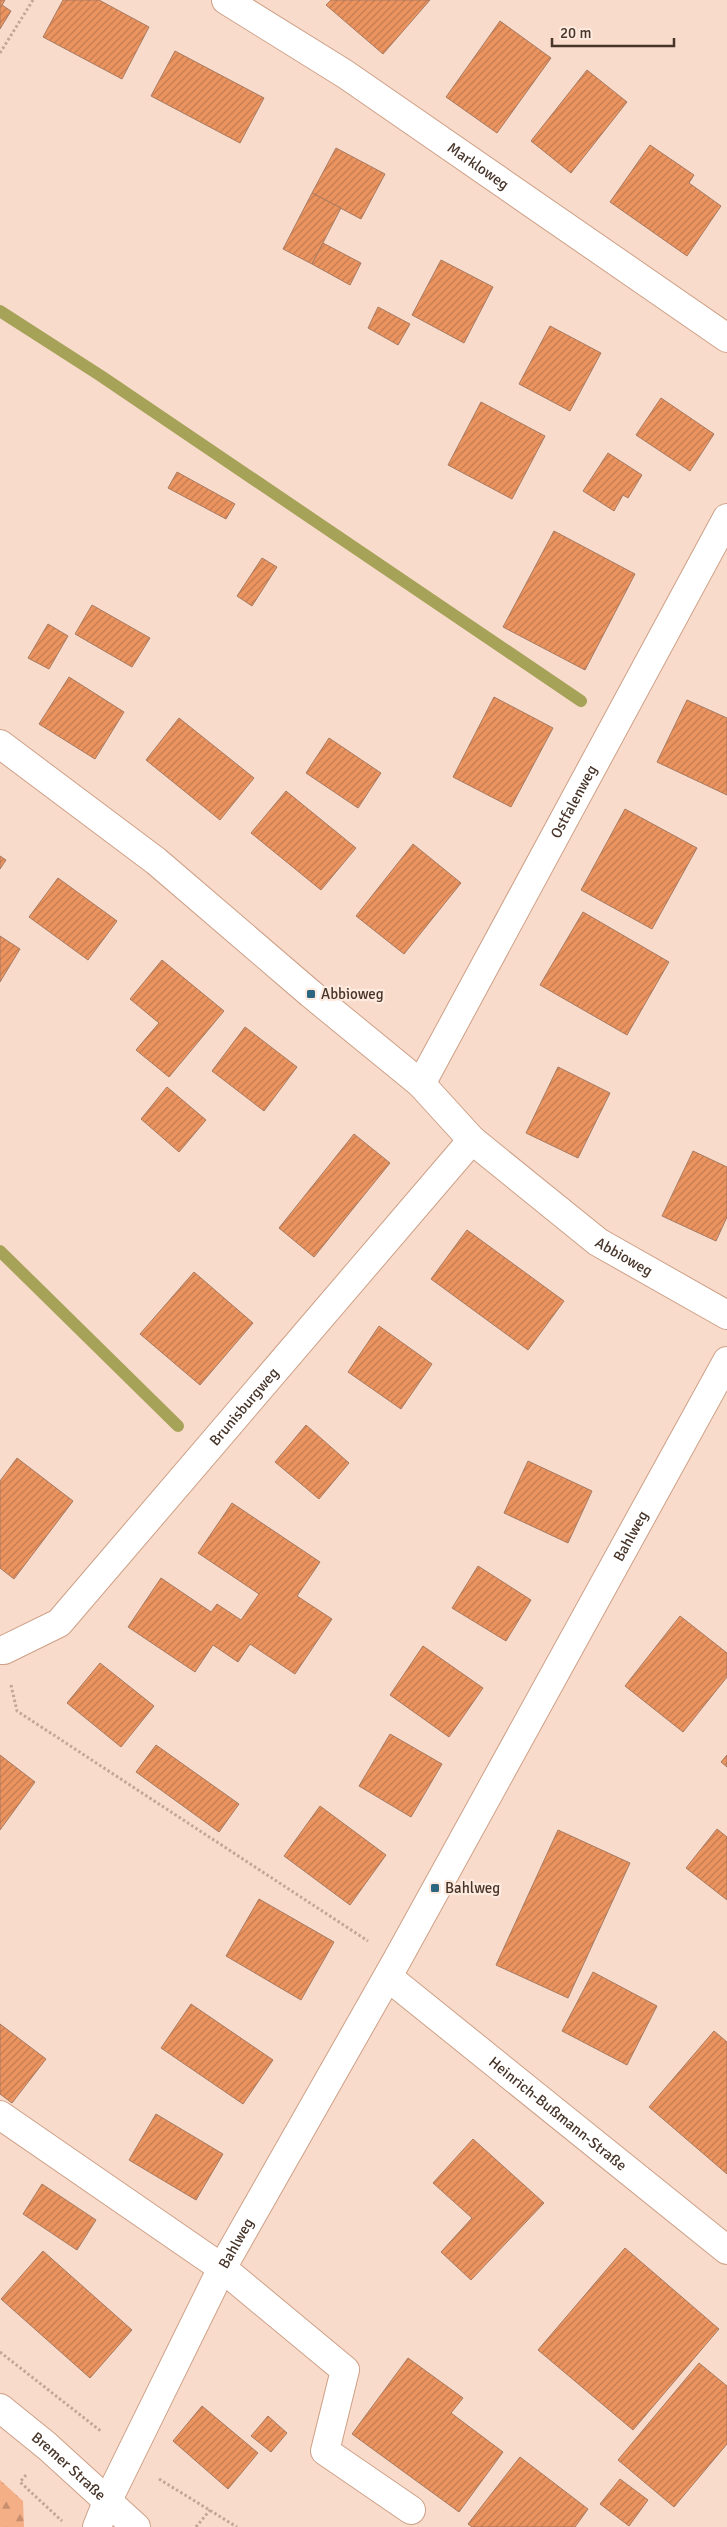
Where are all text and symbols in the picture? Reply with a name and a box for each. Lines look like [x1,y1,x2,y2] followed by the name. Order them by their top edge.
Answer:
[552,15,674,47] scale bar
[560,24,591,42] text: 20 m
[444,139,512,194] street label: Markloweg
[547,762,601,841] street label: Ostfalenweg
[321,985,384,1003] place label: Abbioweg
[305,988,317,1000] marker: Abbioweg
[592,1233,656,1280] street label: Abbioweg
[206,1364,282,1449] street label: Brunisburgweg
[609,1507,652,1565] street label: Bahlweg
[445,1879,500,1897] place label: Bahlweg
[429,1882,441,1894] marker: Bahlweg
[485,2053,630,2175] street label: Heinrich-Bußmann-Straße
[215,2215,258,2272] street label: Bahlweg
[28,2428,109,2504] street label: Bremer Straße

